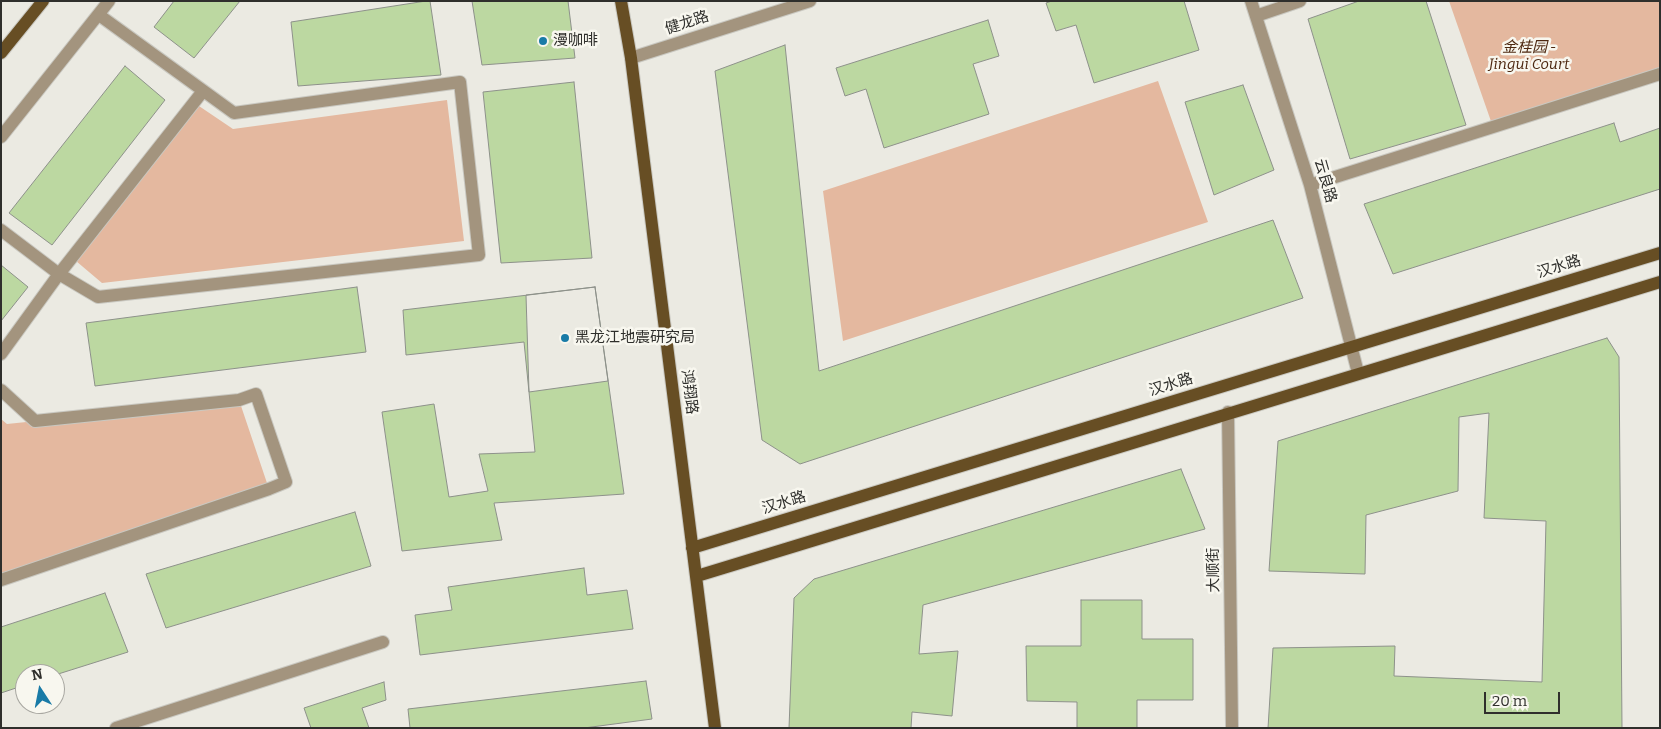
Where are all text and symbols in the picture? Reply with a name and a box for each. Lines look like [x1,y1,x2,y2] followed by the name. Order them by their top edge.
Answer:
[663,7,711,39] street label: 健龙路
[553,32,598,50] place label: 漫咖啡
[537,35,549,47] marker: 漫咖啡
[1489,39,1569,74] park label: 金桂园 - Jingui Court
[1310,157,1340,205] street label: 云良路
[1535,252,1583,282] street label: 汉水路
[575,329,695,347] place label: 黑龙江地震研究局
[559,332,571,344] marker: 黑龙江地震研究局
[677,369,701,415] street label: 鸿翔路
[1147,370,1195,400] street label: 汉水路
[760,488,808,518] street label: 汉水路
[1205,547,1223,593] street label: 大顺街
[15,664,65,714] north arrow
[30,665,44,684] text: N
[1486,682,1562,714] scale bar
[1492,692,1527,710] text: 20 m

